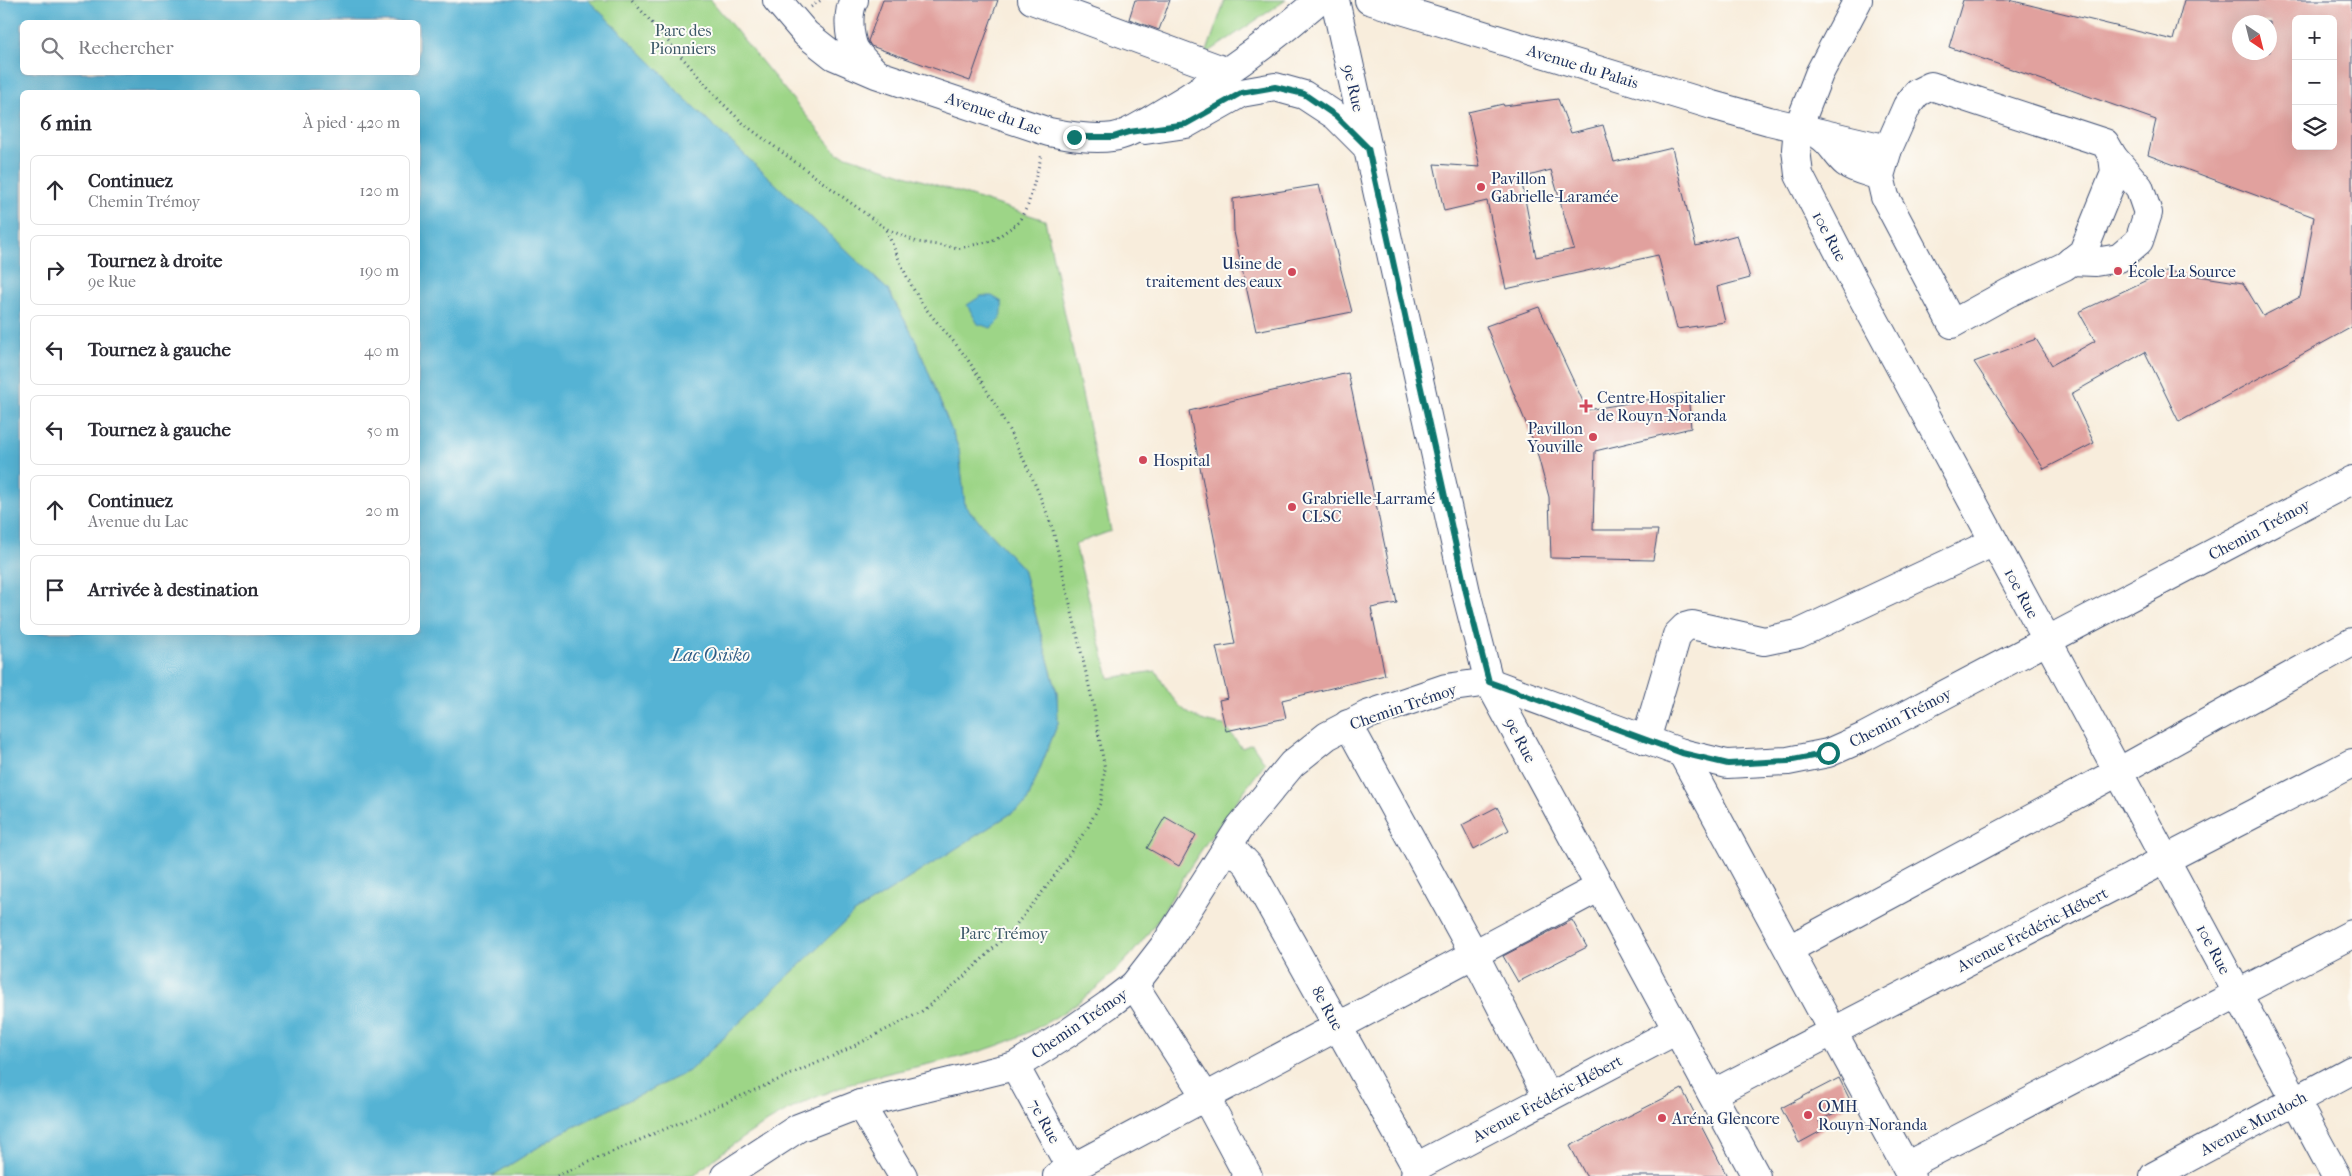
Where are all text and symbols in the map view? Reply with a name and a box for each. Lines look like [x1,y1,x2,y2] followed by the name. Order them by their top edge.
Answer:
[2232,15,2277,60] north arrow
[2292,15,2337,150] map controls
[2292,15,2337,60] button: +
[20,20,420,75] search box
[650,21,716,58] park label: Parc des Pionniers
[38,34,66,62] icon: search
[78,37,174,59] text: Rechercher
[1524,40,1641,92] street label: Avenue du Palais
[2292,60,2337,105] button: −
[1339,63,1368,114] street label: 9e Rue
[942,88,1044,139] street label: Avenue du Lac
[2292,105,2337,150] button: layers
[40,111,92,135] text: 6 min
[303,113,400,132] text: À pied · 420 m
[1063,126,1086,149] route end
[1491,169,1619,206] place label: Pavillon Gabrielle-Laramée
[88,170,173,192] text: Continuez
[41,176,69,204] icon: ahead
[360,181,399,200] text: 120 m
[1475,181,1487,193] marker: Pavillon Gabrielle-Laramée
[88,192,200,211] text: Chemin Trémoy
[1808,208,1851,265] street label: 10e Rue
[88,250,222,272] text: Tournez à droite
[1146,254,1283,291] place label: Usine de traitement des eaux
[41,256,69,284] icon: right
[359,261,399,280] text: 190 m
[2128,261,2236,281] place label: École La Source
[2112,265,2124,277] marker: École La Source
[1286,266,1298,278] marker: Usine de traitement des eaux
[88,272,136,291] text: 9e Rue
[41,336,69,364] icon: left
[88,339,231,361] text: Tournez à gauche
[364,341,399,360] text: 40 m
[1597,388,1727,425] place label: Centre Hospitalier de Rouyn-Noranda
[1579,399,1593,413] marker: Centre Hospitalier de Rouyn-Noranda
[41,416,69,444] icon: left
[88,419,231,441] text: Tournez à gauche
[1526,419,1584,456] place label: Pavillon Youville
[367,421,399,440] text: 50 m
[1587,431,1599,443] marker: Pavillon Youville
[1153,451,1211,470] place label: Hospital
[1137,454,1149,466] marker: Hospital
[1302,489,1435,526] place label: Grabrielle-Larramé CLSC
[88,490,173,512] text: Continuez
[2205,495,2314,564] street label: Chemin Trémoy
[41,496,69,524] icon: ahead
[365,501,399,520] text: 20 m
[1286,501,1298,513] marker: Grabrielle-Larramé CLSC
[88,512,188,531] text: Avenue du Lac
[2000,565,2043,622] street label: 10e Rue
[41,576,69,604] icon: arrive
[88,579,258,601] text: Arrivée à destination
[670,645,750,666] water label: Lac Osisko
[1347,679,1460,734] street label: Chemin Trémoy
[1846,683,1955,751] street label: Chemin Trémoy
[1501,715,1540,766] street label: 9e Rue
[1817,742,1840,765] route start
[1953,883,2111,976] street label: Avenue Frédéric-Hébert
[2192,921,2235,978] street label: 10e Rue
[960,924,1048,943] park label: Parc Trémoy
[1308,983,1347,1034] street label: 8e Rue
[1028,984,1131,1063] street label: Chemin Trémoy
[1468,1051,1626,1146] street label: Avenue Frédéric-Hébert
[2196,1087,2310,1160] street label: Avenue Murdoch
[1025,1096,1064,1147] street label: 7e Rue
[1818,1097,1928,1134] place label: OMH Rouyn-Noranda
[1671,1109,1780,1128] place label: Aréna Glencore
[1802,1109,1814,1121] marker: OMH Rouyn-Noranda
[1656,1112,1668,1124] marker: Aréna Glencore

